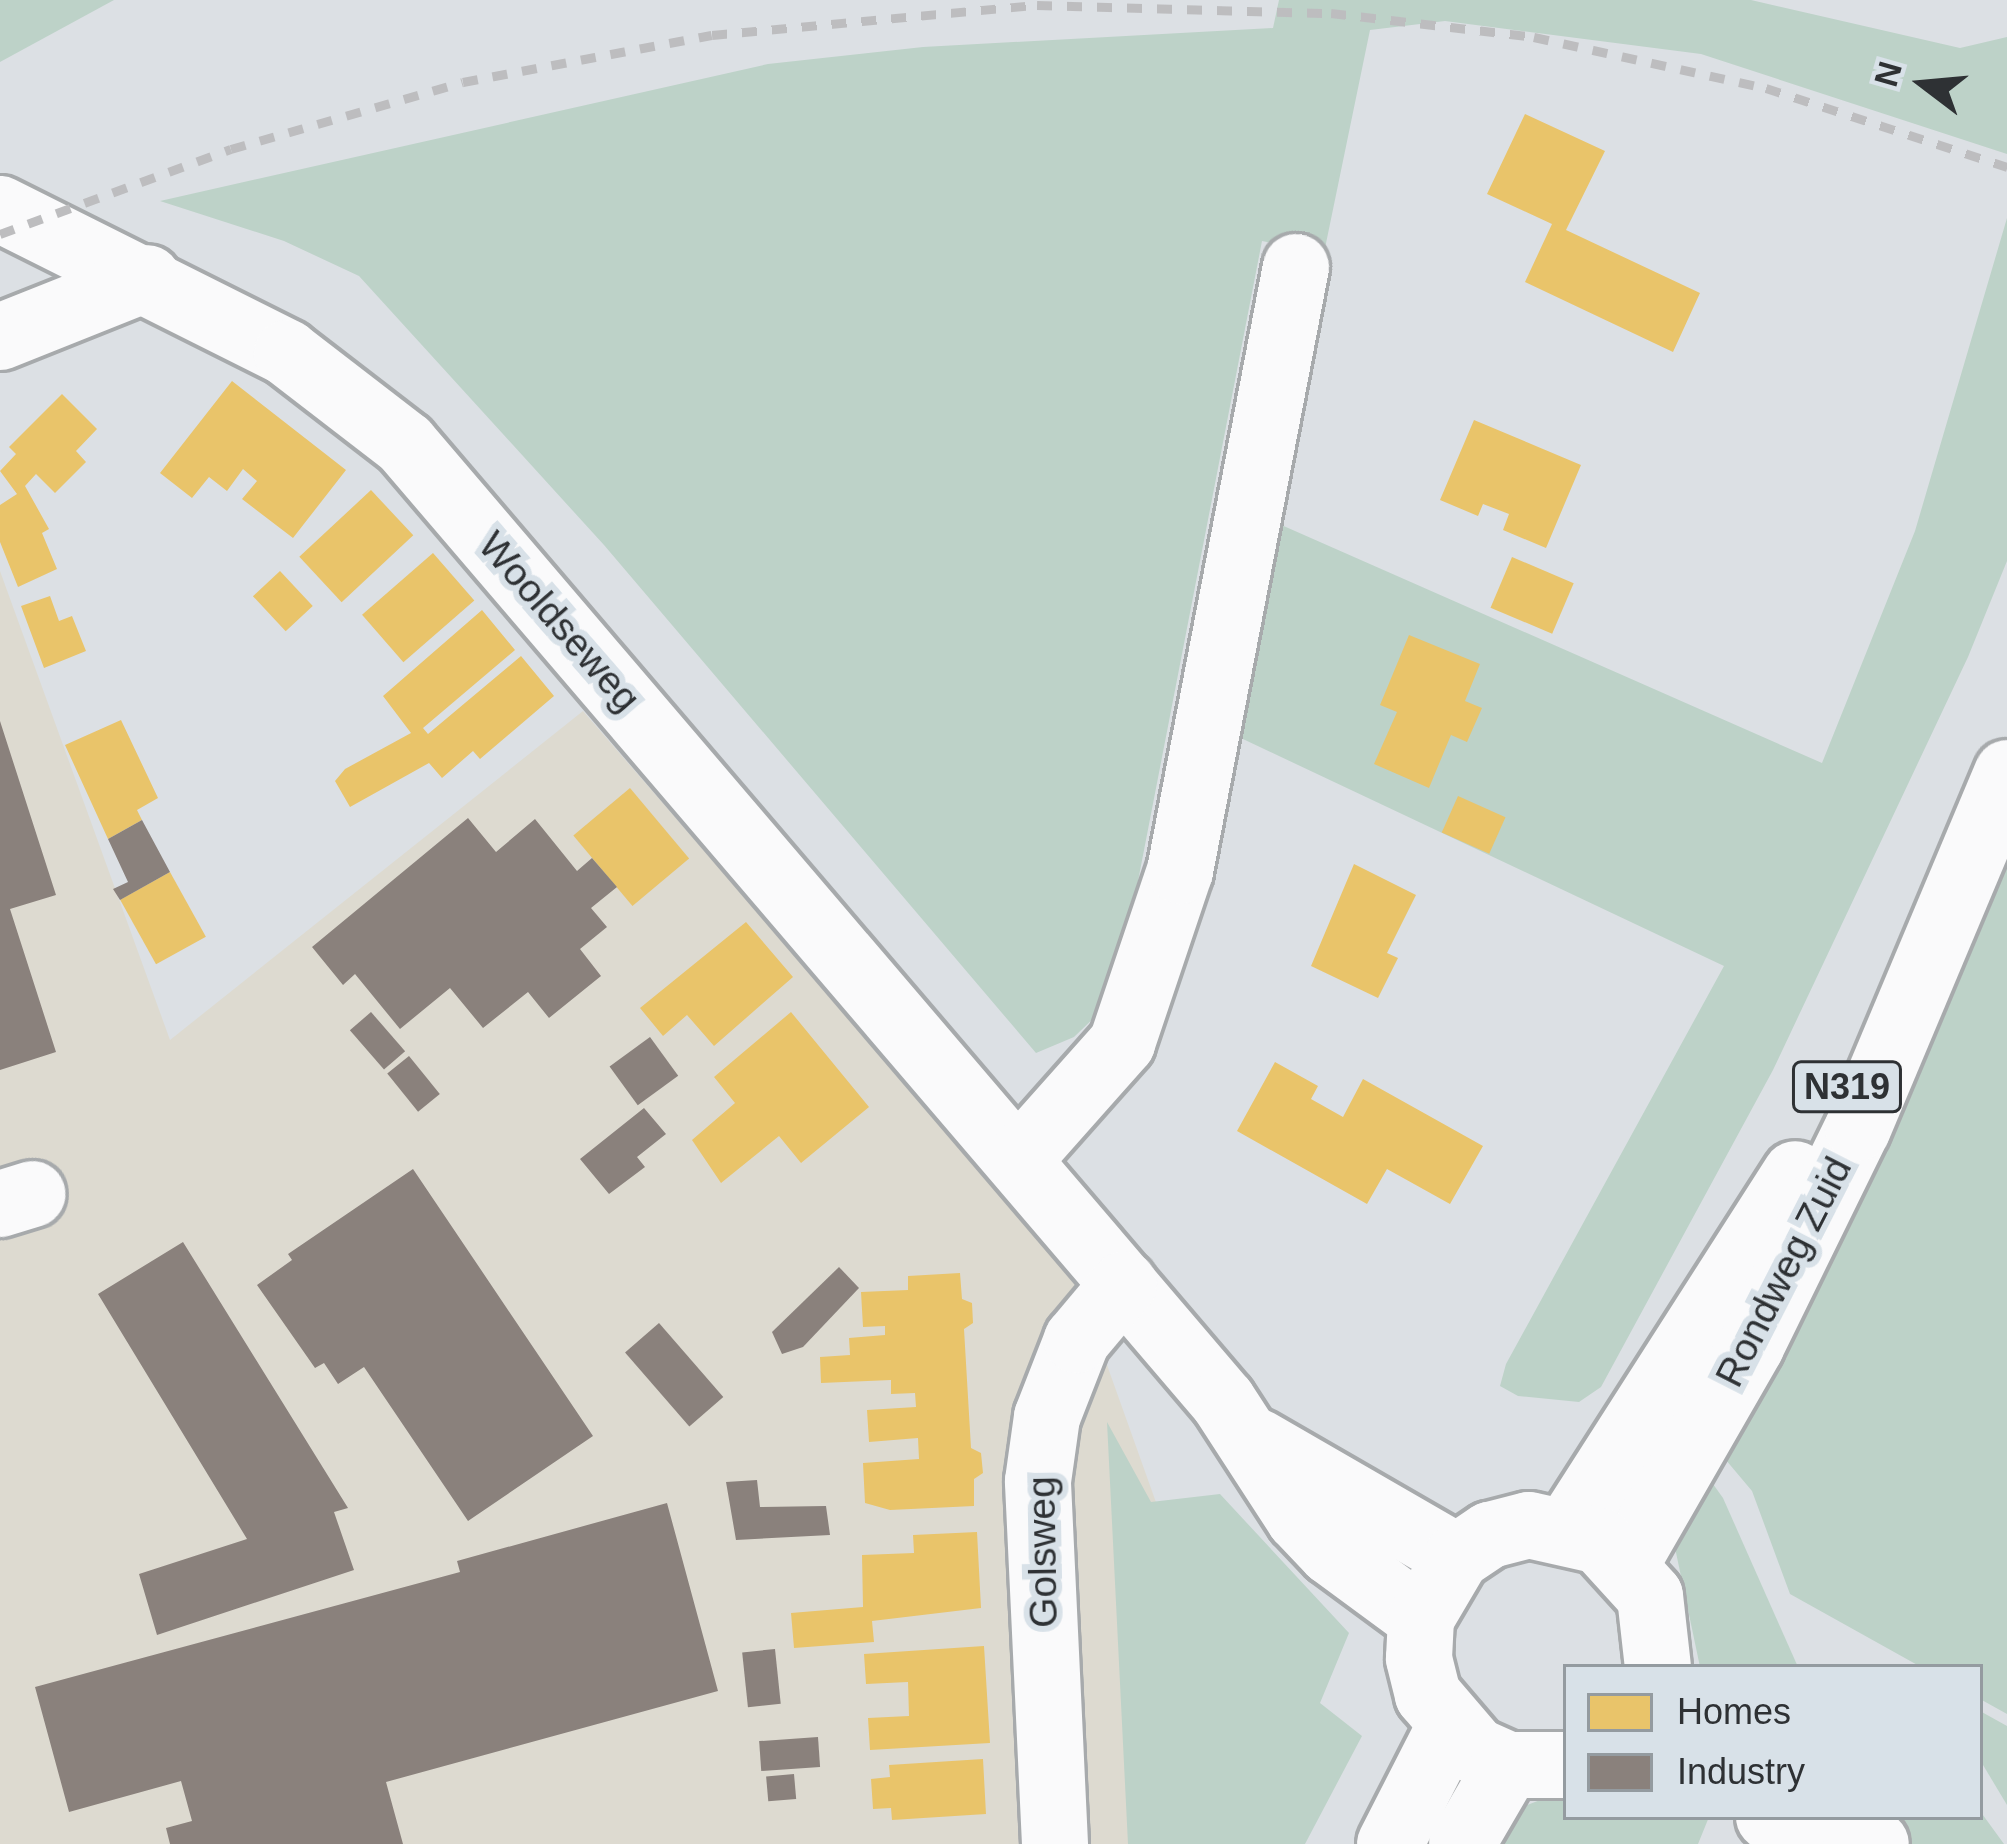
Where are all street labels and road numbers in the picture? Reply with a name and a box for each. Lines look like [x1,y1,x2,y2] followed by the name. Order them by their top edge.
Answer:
[468,523,650,721] street label: Wooldseweg
[1790,1057,1904,1117] road number: N319
[1706,1149,1862,1395] street label: Rondweg Zuid
[1018,1476,1068,1628] street label: Golsweg

